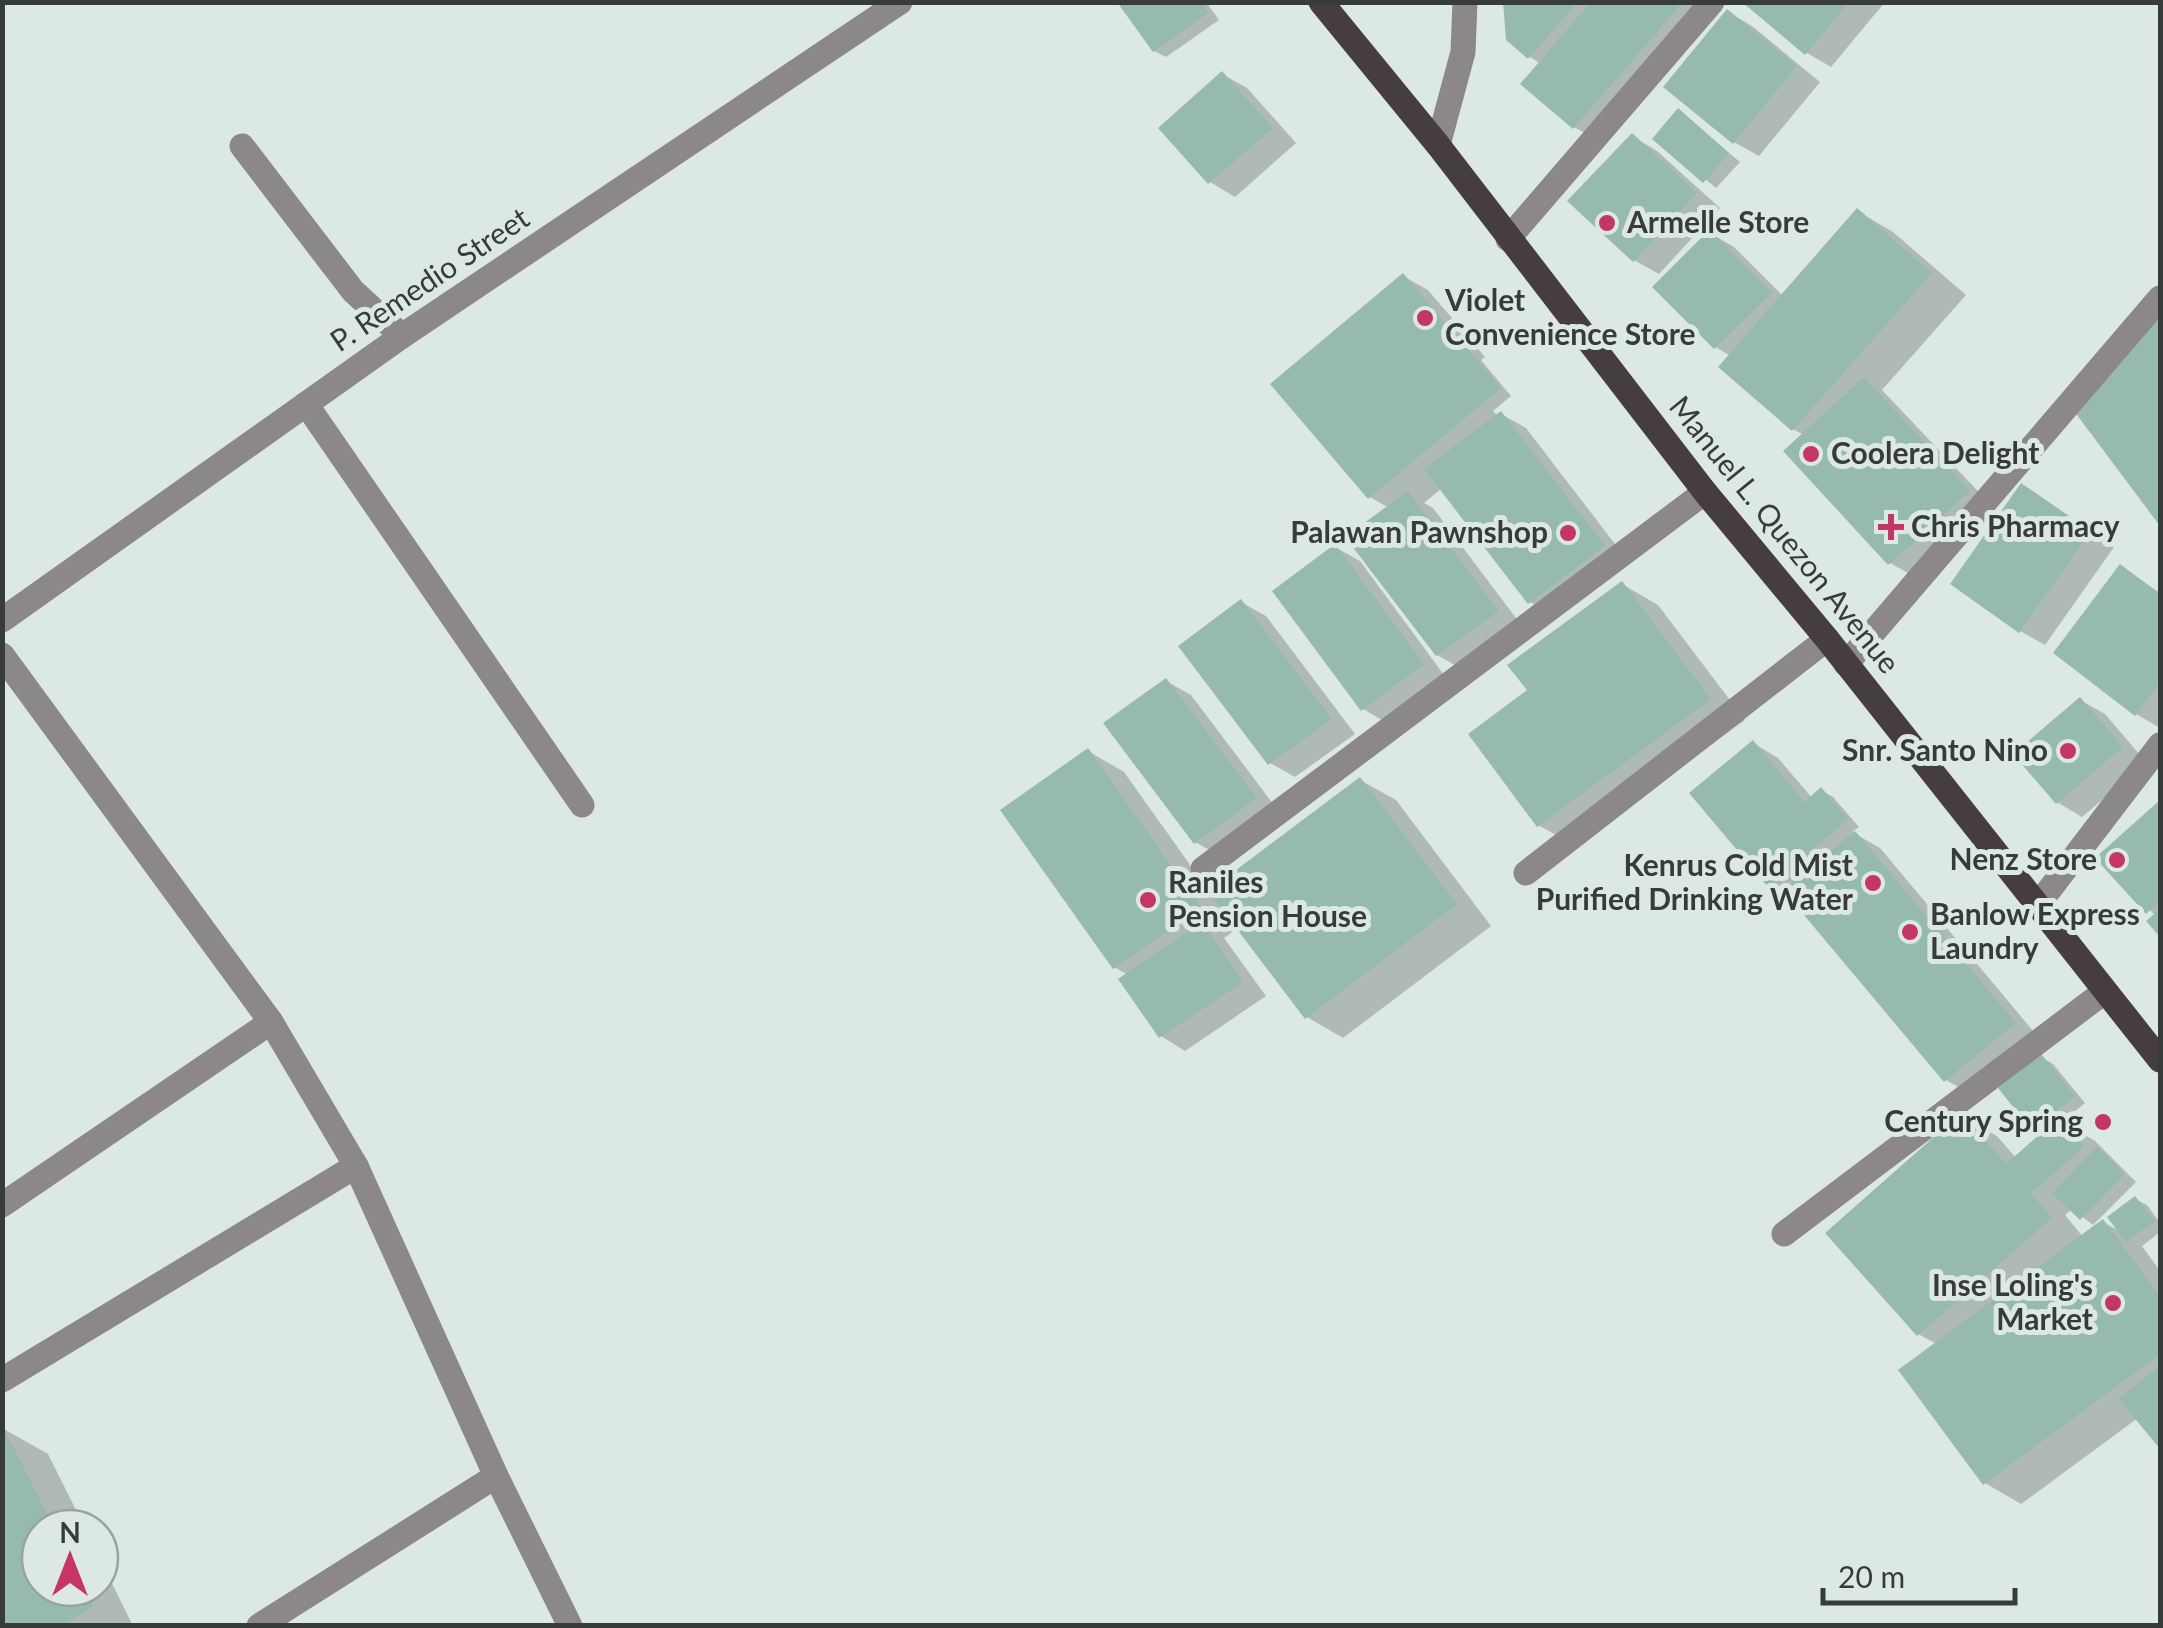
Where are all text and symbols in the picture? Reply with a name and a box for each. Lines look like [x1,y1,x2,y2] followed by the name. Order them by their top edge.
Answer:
[323,199,535,358] street label: P. Remedio Street
[1626,203,1809,239] place label: Armelle Store
[1596,212,1618,234] marker: Armelle Store
[1444,281,1696,351] place label: Violet Convenience Store
[1414,307,1436,329] marker: Violet Convenience Store
[1663,388,1908,679] street label: Manuel L. Quezon Avenue
[1831,434,2039,470] place label: Coolera Delight
[1800,443,1822,465] marker: Coolera Delight
[1911,507,2120,543] place label: Chris Pharmacy
[1290,513,1548,549] place label: Palawan Pawnshop
[1880,516,1902,538] marker: Chris Pharmacy
[1557,522,1579,544] marker: Palawan Pawnshop
[1842,731,2048,767] place label: Snr. Santo Nino
[2057,740,2079,762] marker: Snr. Santo Nino
[1949,840,2097,876] place label: Nenz Store
[1536,846,1854,916] place label: Kenrus Cold Mist Purified Drinking Water
[2106,849,2128,871] marker: Nenz Store
[1168,863,1367,933] place label: Raniles Pension House
[1862,872,1884,894] marker: Kenrus Cold Mist Purified Drinking Water
[1137,889,1159,911] marker: Raniles Pension House
[1930,895,2140,965] place label: Banlow Express Laundry
[1899,921,1921,943] marker: Banlow Express Laundry
[1884,1102,2083,1138] place label: Century Spring
[2092,1111,2114,1133] marker: Century Spring
[1932,1266,2093,1336] place label: Inse Loling's Market
[2102,1292,2124,1314] marker: Inse Loling's Market
[20,1508,120,1608] north arrow
[59,1515,81,1549] text: N
[1823,1543,2016,1605] scale bar
[1838,1558,1905,1594] text: 20 m

